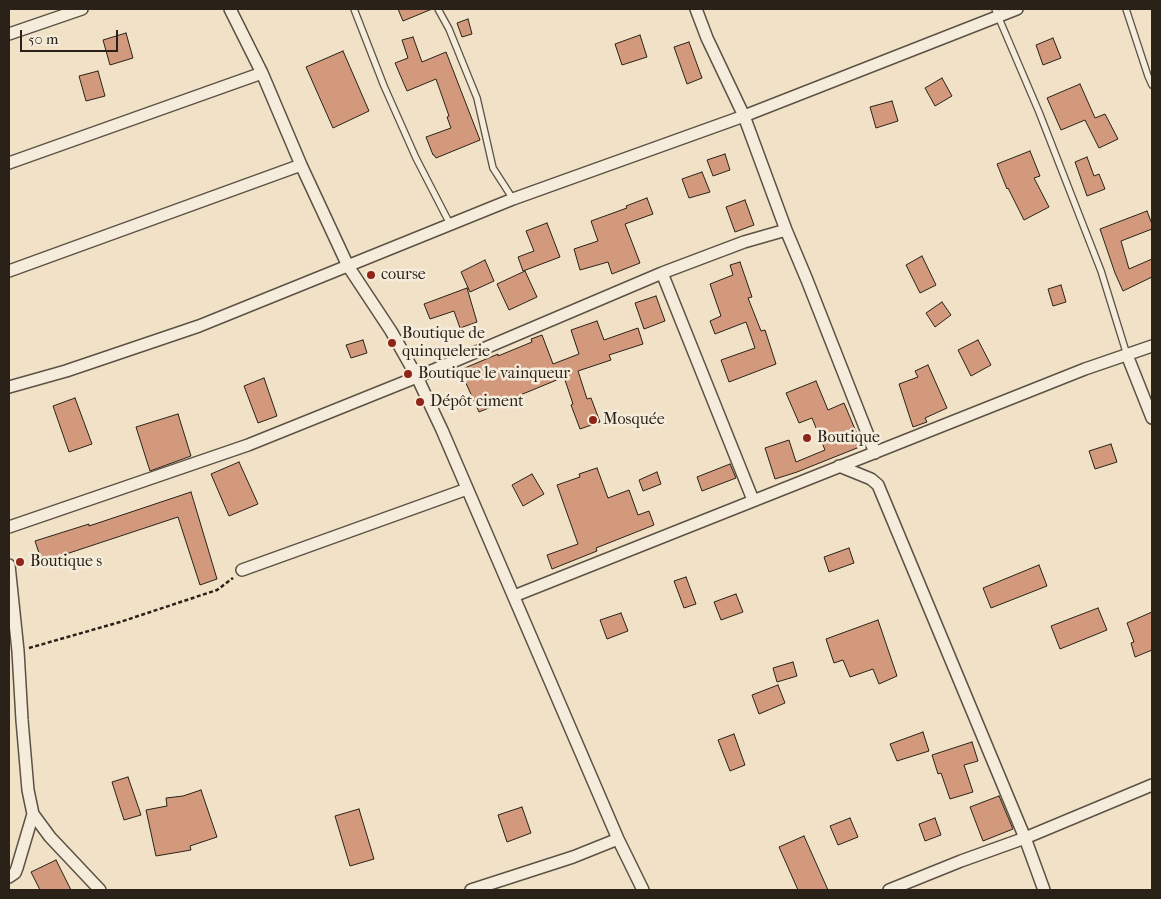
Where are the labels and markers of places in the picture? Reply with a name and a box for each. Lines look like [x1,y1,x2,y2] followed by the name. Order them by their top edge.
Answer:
[381,265,426,285] place label: course
[365,269,377,281] marker: course
[402,324,490,362] place label: Boutique de quinquelerie
[386,337,398,349] marker: Boutique de quinquelerie
[418,364,570,384] place label: Boutique le vainqueur
[402,368,414,380] marker: Boutique le vainqueur
[430,392,524,412] place label: Dépôt ciment
[414,396,426,408] marker: Dépôt ciment
[603,410,665,430] place label: Mosquée
[587,414,599,426] marker: Mosquée
[817,428,880,448] place label: Boutique
[801,432,813,444] marker: Boutique
[30,552,102,572] place label: Boutique s
[14,556,26,568] marker: Boutique s

